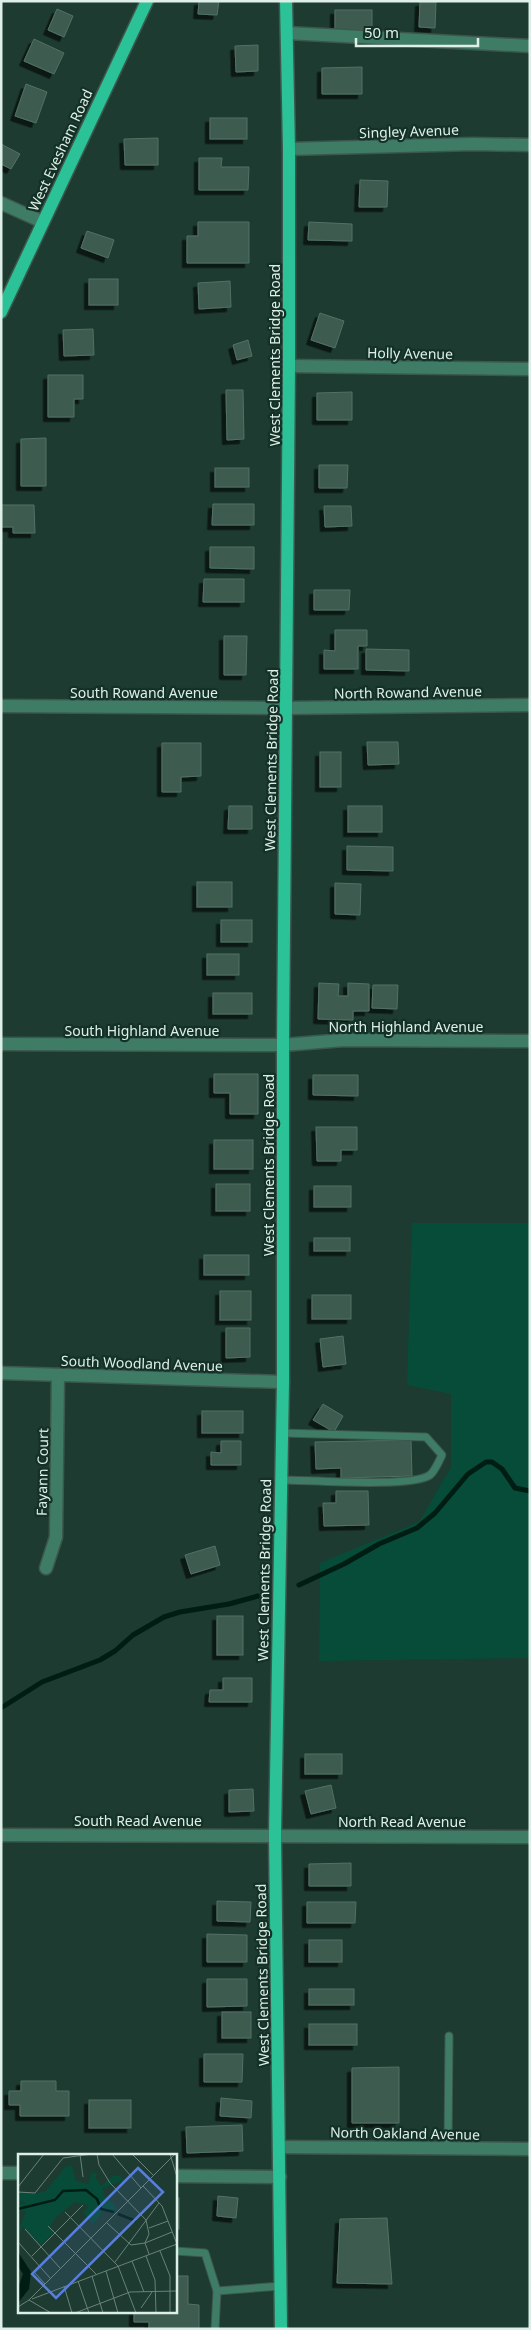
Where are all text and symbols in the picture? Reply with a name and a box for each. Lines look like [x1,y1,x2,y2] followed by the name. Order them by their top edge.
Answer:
[356,15,478,47] scale bar
[364,22,399,42] text: 50 m
[23,86,97,214] street label: West Evesham Road
[359,120,459,142] street label: Singley Avenue
[265,264,284,446] street label: West Clements Bridge Road
[367,343,453,363] street label: Holly Avenue
[260,669,282,851] street label: West Clements Bridge Road
[334,681,482,703] street label: North Rowand Avenue
[70,683,218,702] street label: South Rowand Avenue
[328,1017,484,1036] street label: North Highland Avenue
[65,1021,220,1040] street label: South Highland Avenue
[259,1074,278,1256] street label: West Clements Bridge Road
[61,1351,223,1375] street label: South Woodland Avenue
[32,1428,52,1516] street label: Fayann Court
[253,1479,275,1661] street label: West Clements Bridge Road
[74,1811,202,1830] street label: South Read Avenue
[338,1812,466,1831] street label: North Read Avenue
[251,1884,273,2066] street label: West Clements Bridge Road
[330,2122,480,2144] street label: North Oakland Avenue
[18,2154,176,2312] inset map

